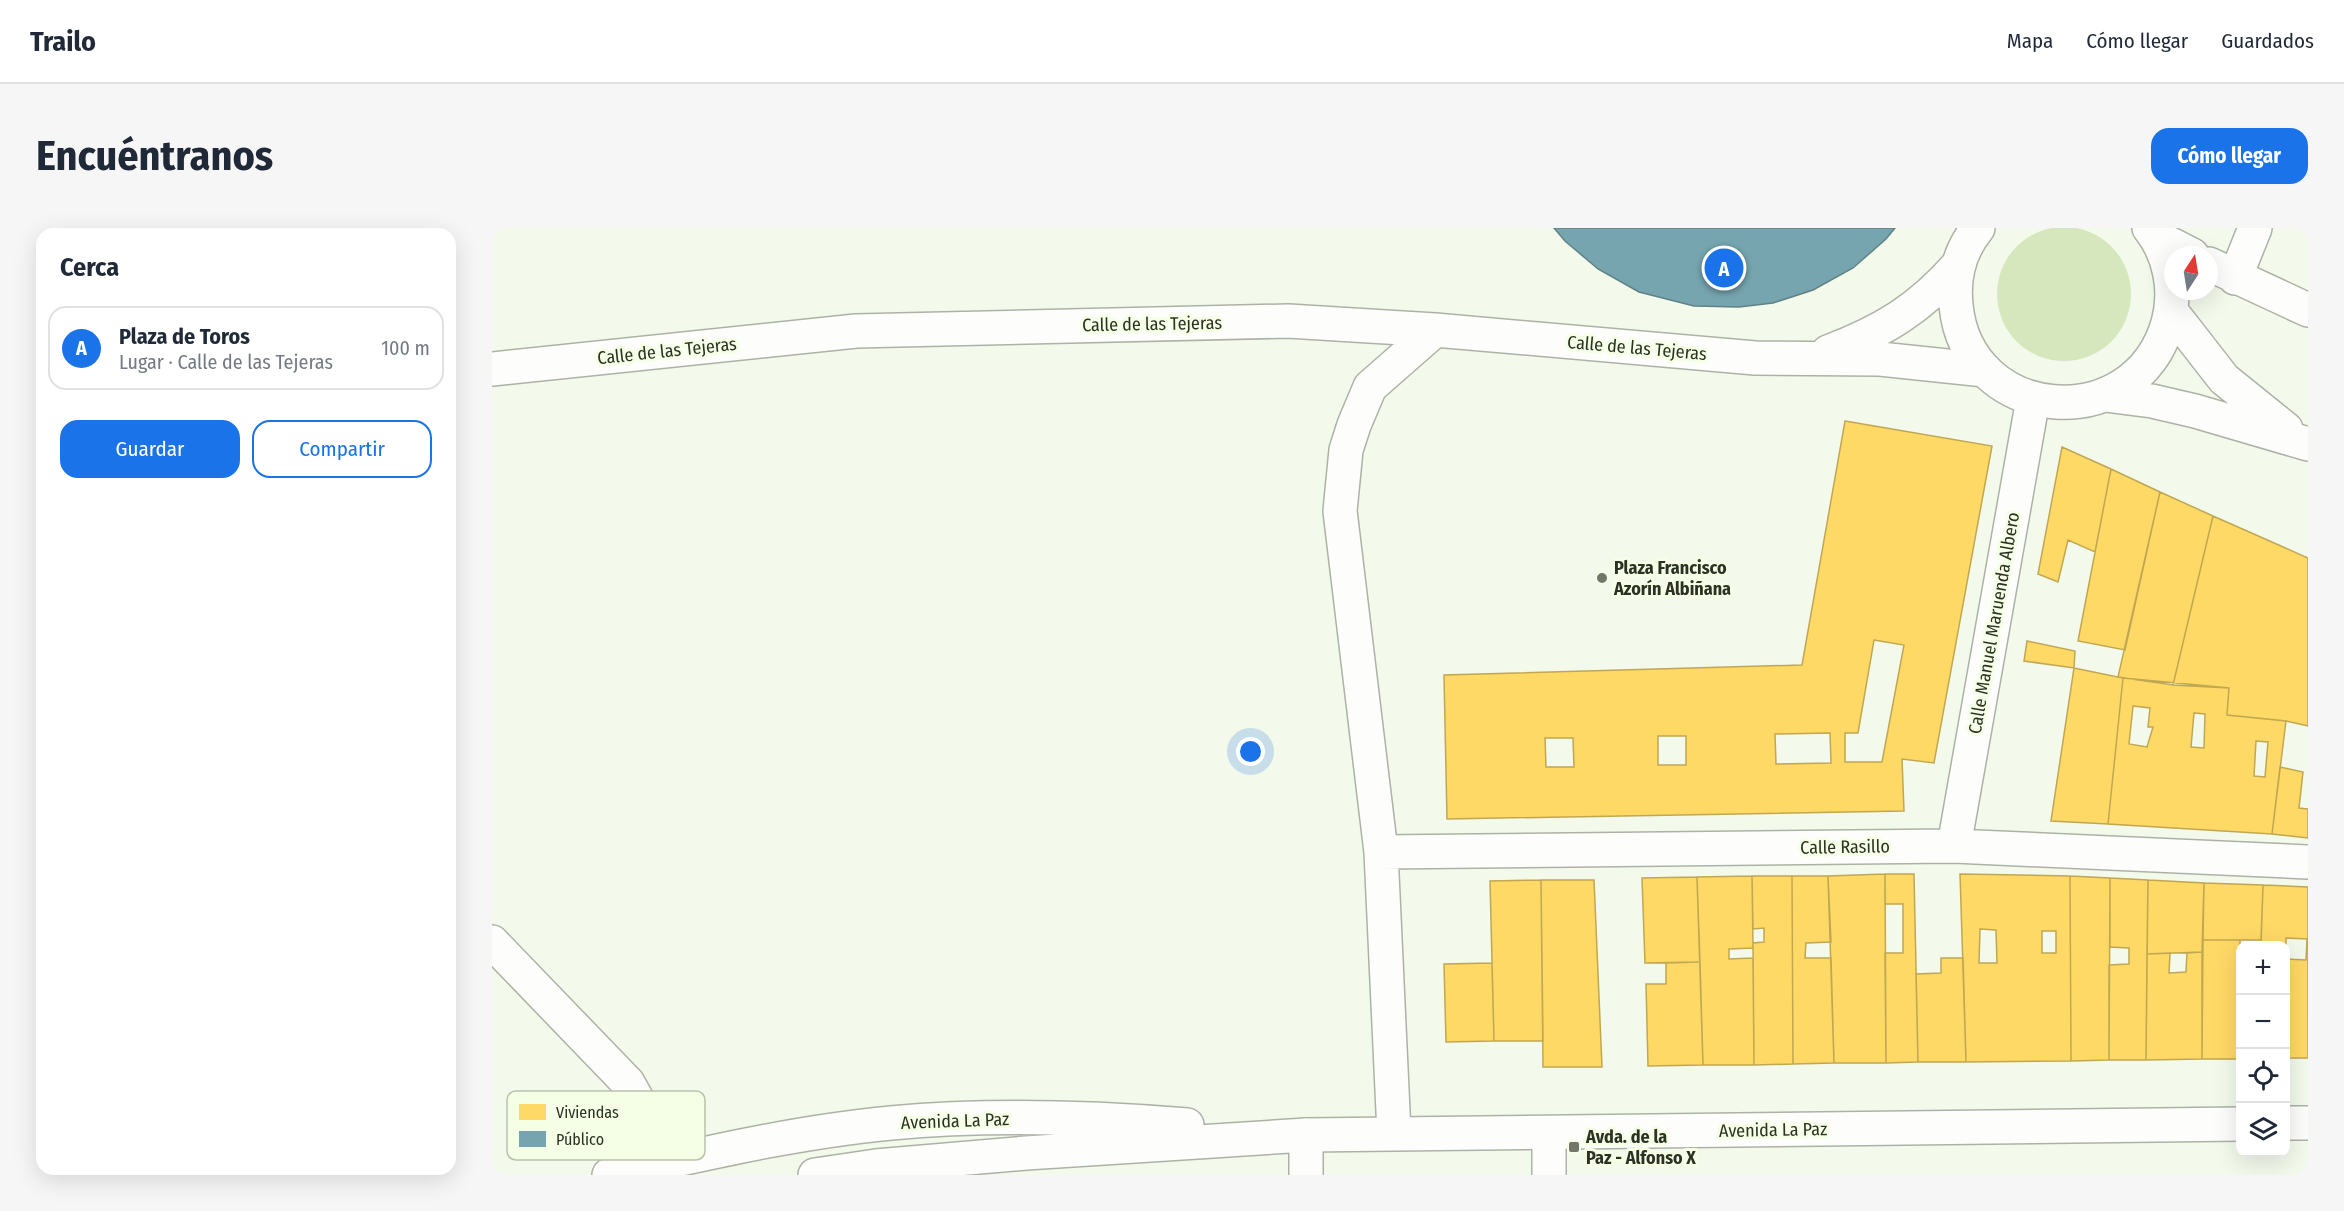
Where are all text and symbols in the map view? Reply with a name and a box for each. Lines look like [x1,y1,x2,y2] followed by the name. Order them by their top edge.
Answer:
[30,25,96,58] text: Trailo
[2007,28,2053,54] text: Mapa
[2086,28,2188,54] text: Cómo llegar
[2221,28,2314,54] text: Guardados
[2151,128,2308,184] button: Cómo llegar
[36,131,273,181] text: Encuéntranos
[1704,246,1744,291] pin: A
[2164,246,2218,300] north arrow
[60,252,119,283] text: Cerca
[1082,312,1222,336] street label: Calle de las Tejeras
[119,323,250,350] text: Plaza de Toros
[1566,331,1708,365] street label: Calle de las Tejeras
[596,333,738,369] street label: Calle de las Tejeras
[76,336,87,360] text: A
[381,336,430,360] text: 100 m
[119,350,333,374] text: Lugar · Calle de las Tejeras
[60,420,240,478] button: Guardar
[252,420,432,478] button: Compartir
[1964,510,2024,736] street label: Calle Manuel Maruenda Albero
[1613,557,1731,600] place label: Plaza Francisco Azorín Albiñana
[1595,571,1609,585] marker: Plaza Francisco Azorín Albiñana
[1236,737,1265,766] your location
[1800,835,1890,859] street label: Calle Rasillo
[2236,941,2290,1157] map controls
[2236,941,2290,995] button: +
[2236,995,2290,1049] button: −
[2236,1049,2290,1103] button: locate
[507,1091,705,1160] legend
[556,1103,619,1122] text: Viviendas
[2236,1103,2290,1157] button: layers
[900,1108,1010,1134] street label: Avenida La Paz
[1719,1118,1827,1142] street label: Avenida La Paz
[1585,1126,1696,1169] place label: Avda. de la Paz - Alfonso X
[556,1130,604,1149] text: Público
[1567,1140,1581,1154] marker: Avda. de la Paz - Alfonso X

